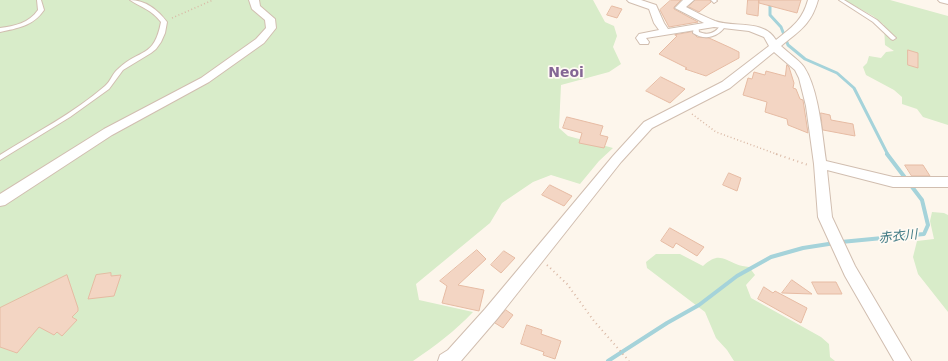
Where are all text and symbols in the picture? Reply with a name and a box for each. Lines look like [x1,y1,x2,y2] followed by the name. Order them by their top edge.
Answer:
[548,65,584,81] district label: Neoi
[878,227,918,247] water label: 赤衣川

